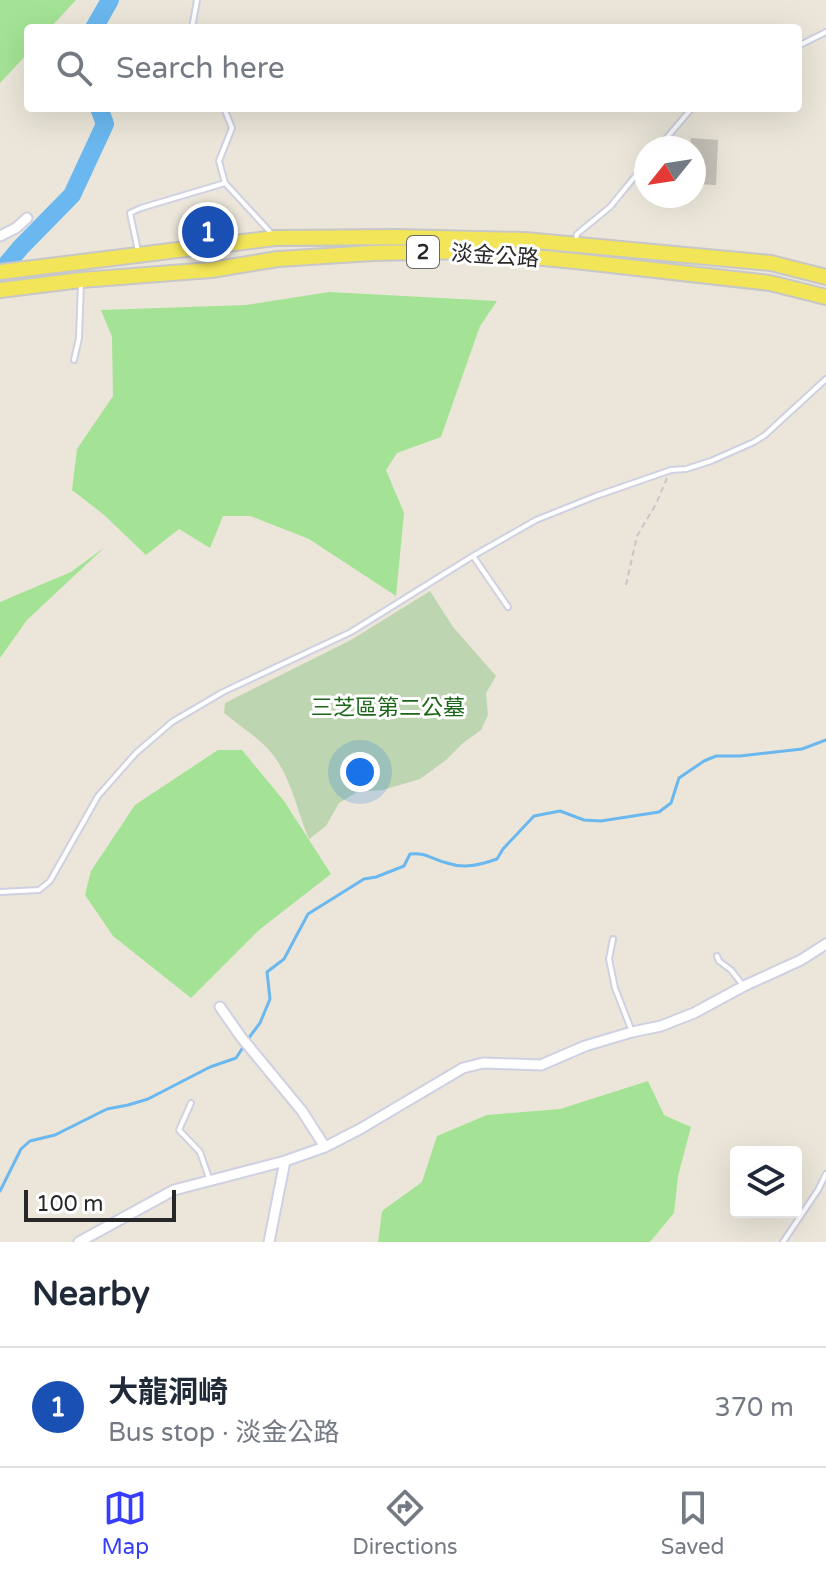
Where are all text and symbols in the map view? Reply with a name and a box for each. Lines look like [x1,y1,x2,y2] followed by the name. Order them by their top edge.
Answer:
[24,24,802,112] search box
[52,46,96,90] icon: search
[116,50,285,87] text: Search here
[634,136,706,208] north arrow
[182,202,234,262] pin: 1
[407,236,439,268] road number: 2
[450,240,540,272] street label: 淡金公路
[311,695,465,721] park label: 三芝區第二公墓
[340,752,380,792] your location
[730,1146,802,1218] map controls
[730,1146,802,1218] button: layers
[24,1186,176,1222] scale bar
[36,1191,103,1217] text: 100 m
[32,1274,150,1315] text: Nearby
[108,1374,228,1411] text: 大龍洞崎
[50,1392,66,1423] text: 1
[714,1392,794,1423] text: 370 m
[108,1417,340,1448] text: Bus stop · 淡金公路
[102,1486,149,1560] tab: Map
[352,1486,458,1560] tab: Directions
[661,1486,724,1560] tab: Saved

